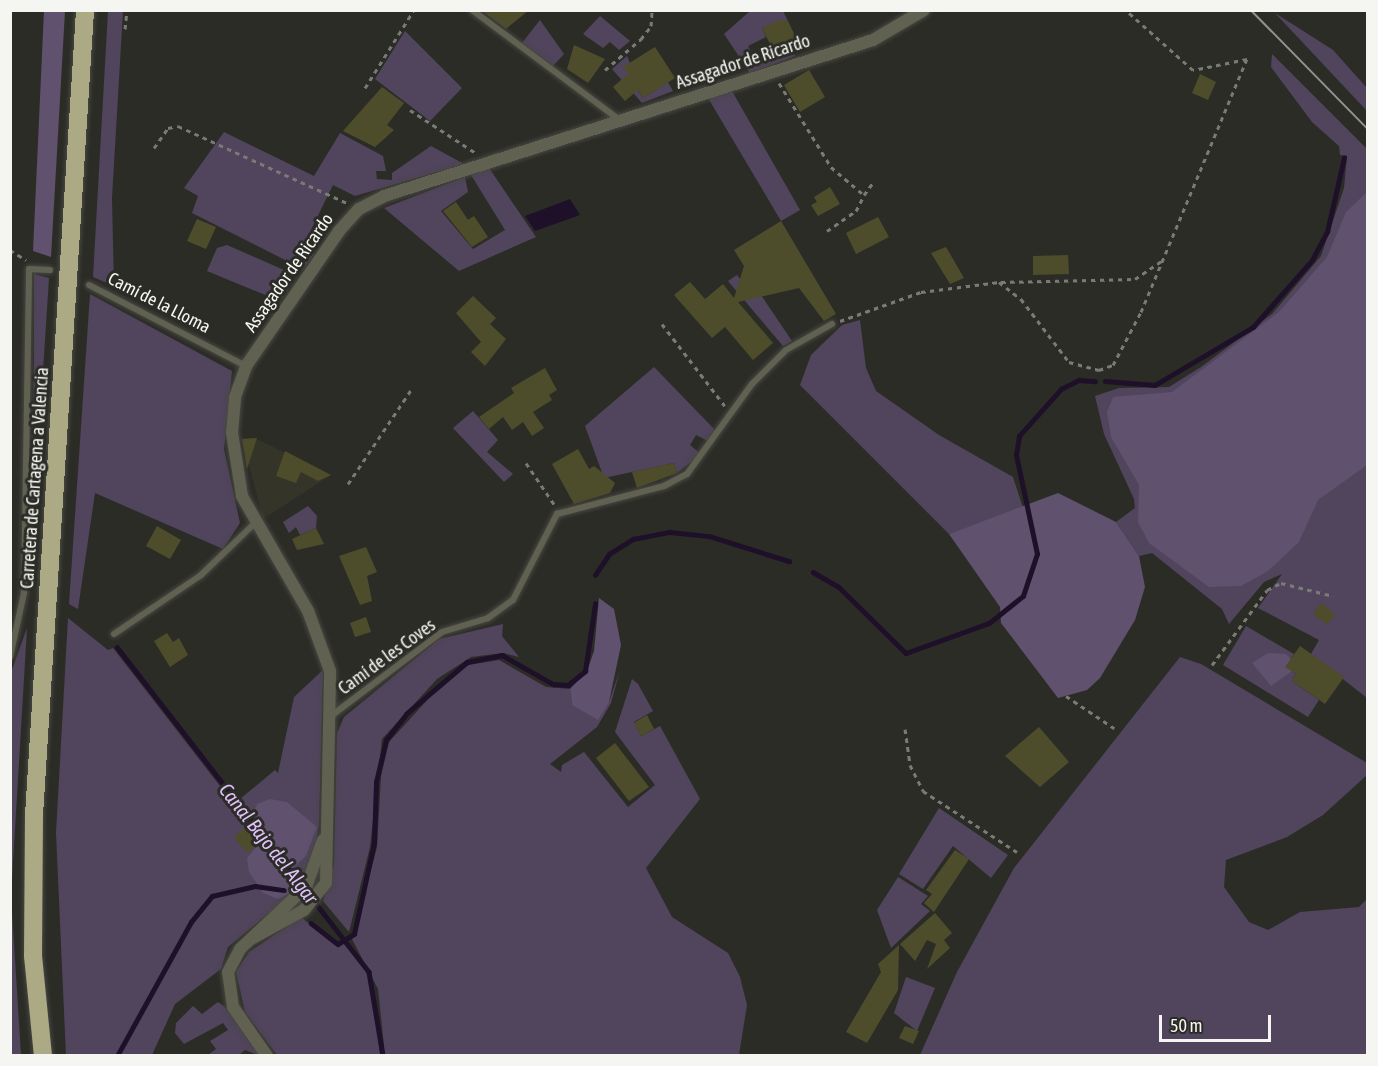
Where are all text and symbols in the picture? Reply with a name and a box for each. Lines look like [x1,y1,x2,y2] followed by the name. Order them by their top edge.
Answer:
[673,30,813,94] street label: Assagador de Ricardo
[240,209,338,337] street label: Assagador de Ricardo
[104,268,214,338] street label: Camí de la Lloma
[16,367,54,589] street label: Carretera de Cartagena a Valencia
[334,614,440,700] street label: Camí de les Coves
[214,778,324,908] water label: Canal Bajo del Algar
[1162,1003,1274,1041] scale bar
[1170,1015,1202,1036] text: 50 m

